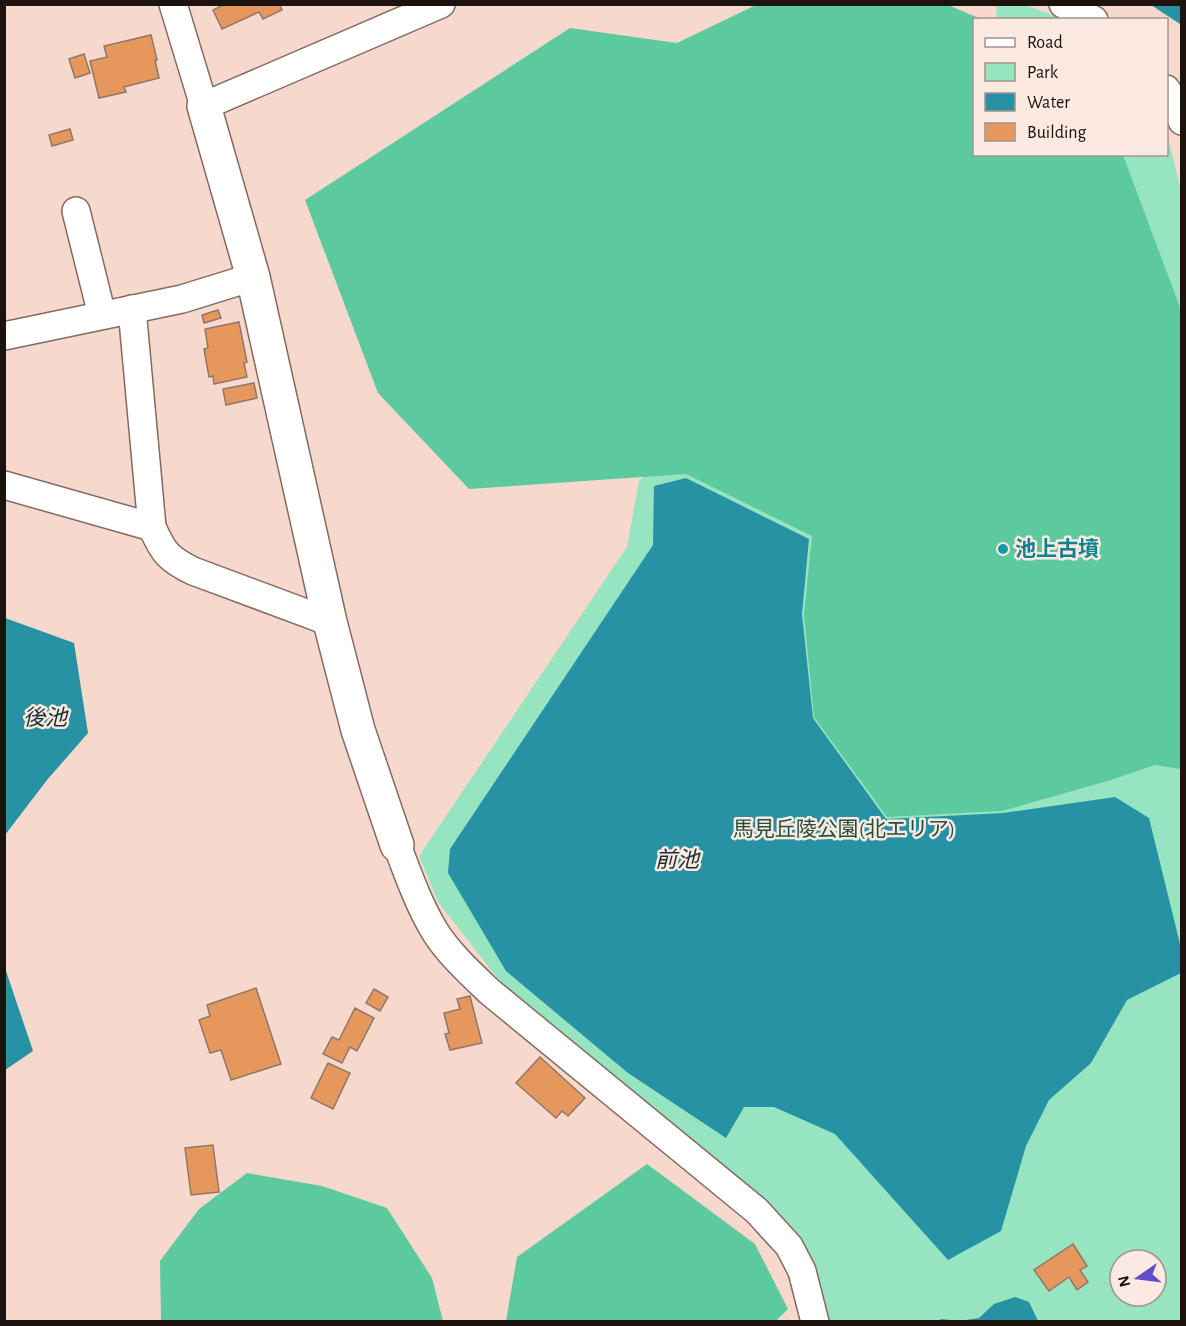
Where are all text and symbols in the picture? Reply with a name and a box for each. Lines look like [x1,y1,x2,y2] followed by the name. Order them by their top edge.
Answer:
[973,18,1168,156] legend
[1027,34,1063,52] text: Road
[1027,64,1059,82] text: Park
[1027,94,1070,112] text: Water
[1027,124,1087,142] text: Building
[1015,538,1099,560] place label: 池上古墳
[996,542,1010,556] marker: 池上古墳
[23,706,69,729] water label: 後池
[733,818,955,840] park label: 馬見丘陵公園(北エリア)
[655,848,701,871] water label: 前池
[1108,1248,1168,1308] north arrow
[1115,1274,1134,1289] text: N

